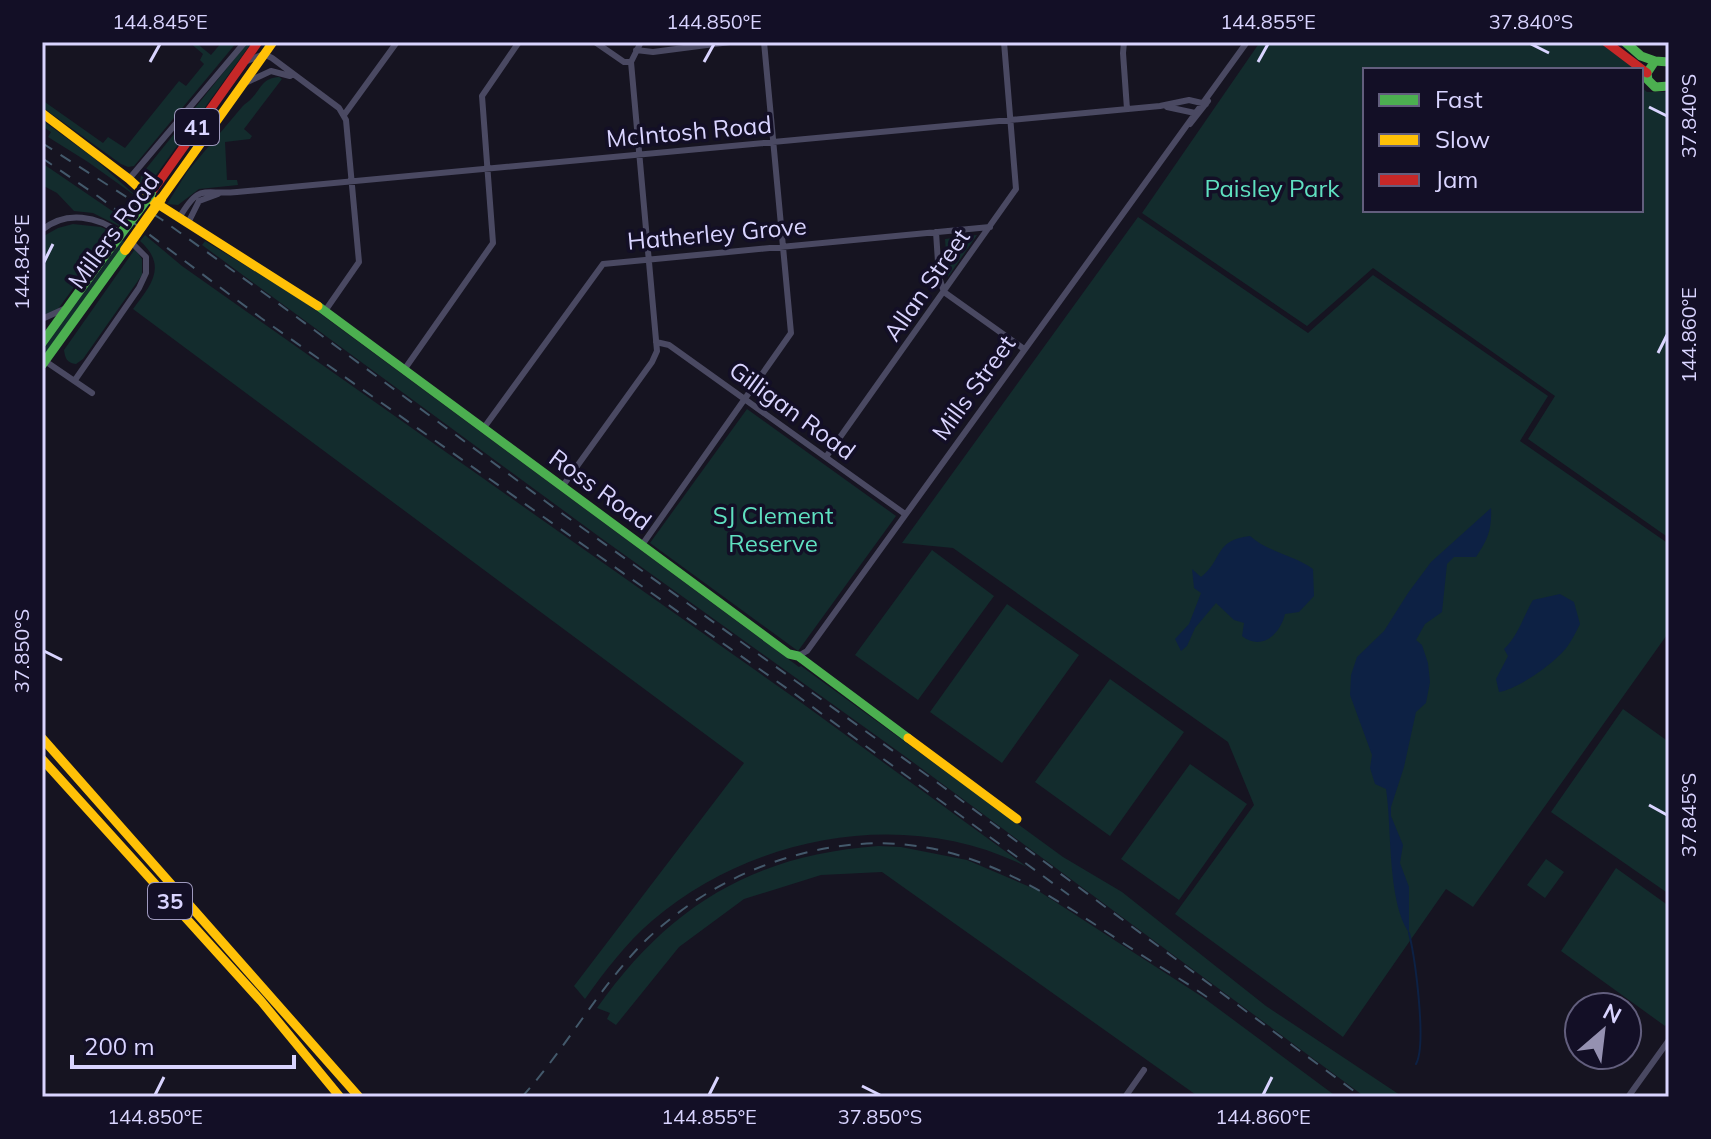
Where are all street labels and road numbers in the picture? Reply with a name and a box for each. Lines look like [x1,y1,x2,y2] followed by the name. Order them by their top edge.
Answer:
[175,109,219,145] road number: 41
[605,109,773,153] street label: McIntosh Road
[61,166,165,294] street label: Millers Road
[626,210,808,256] street label: Hatherley Grove
[877,223,976,346] street label: Allan Street
[925,329,1021,446] street label: Mills Street
[724,354,861,466] street label: Gilligan Road
[544,442,658,536] street label: Ross Road
[148,883,192,919] road number: 35

